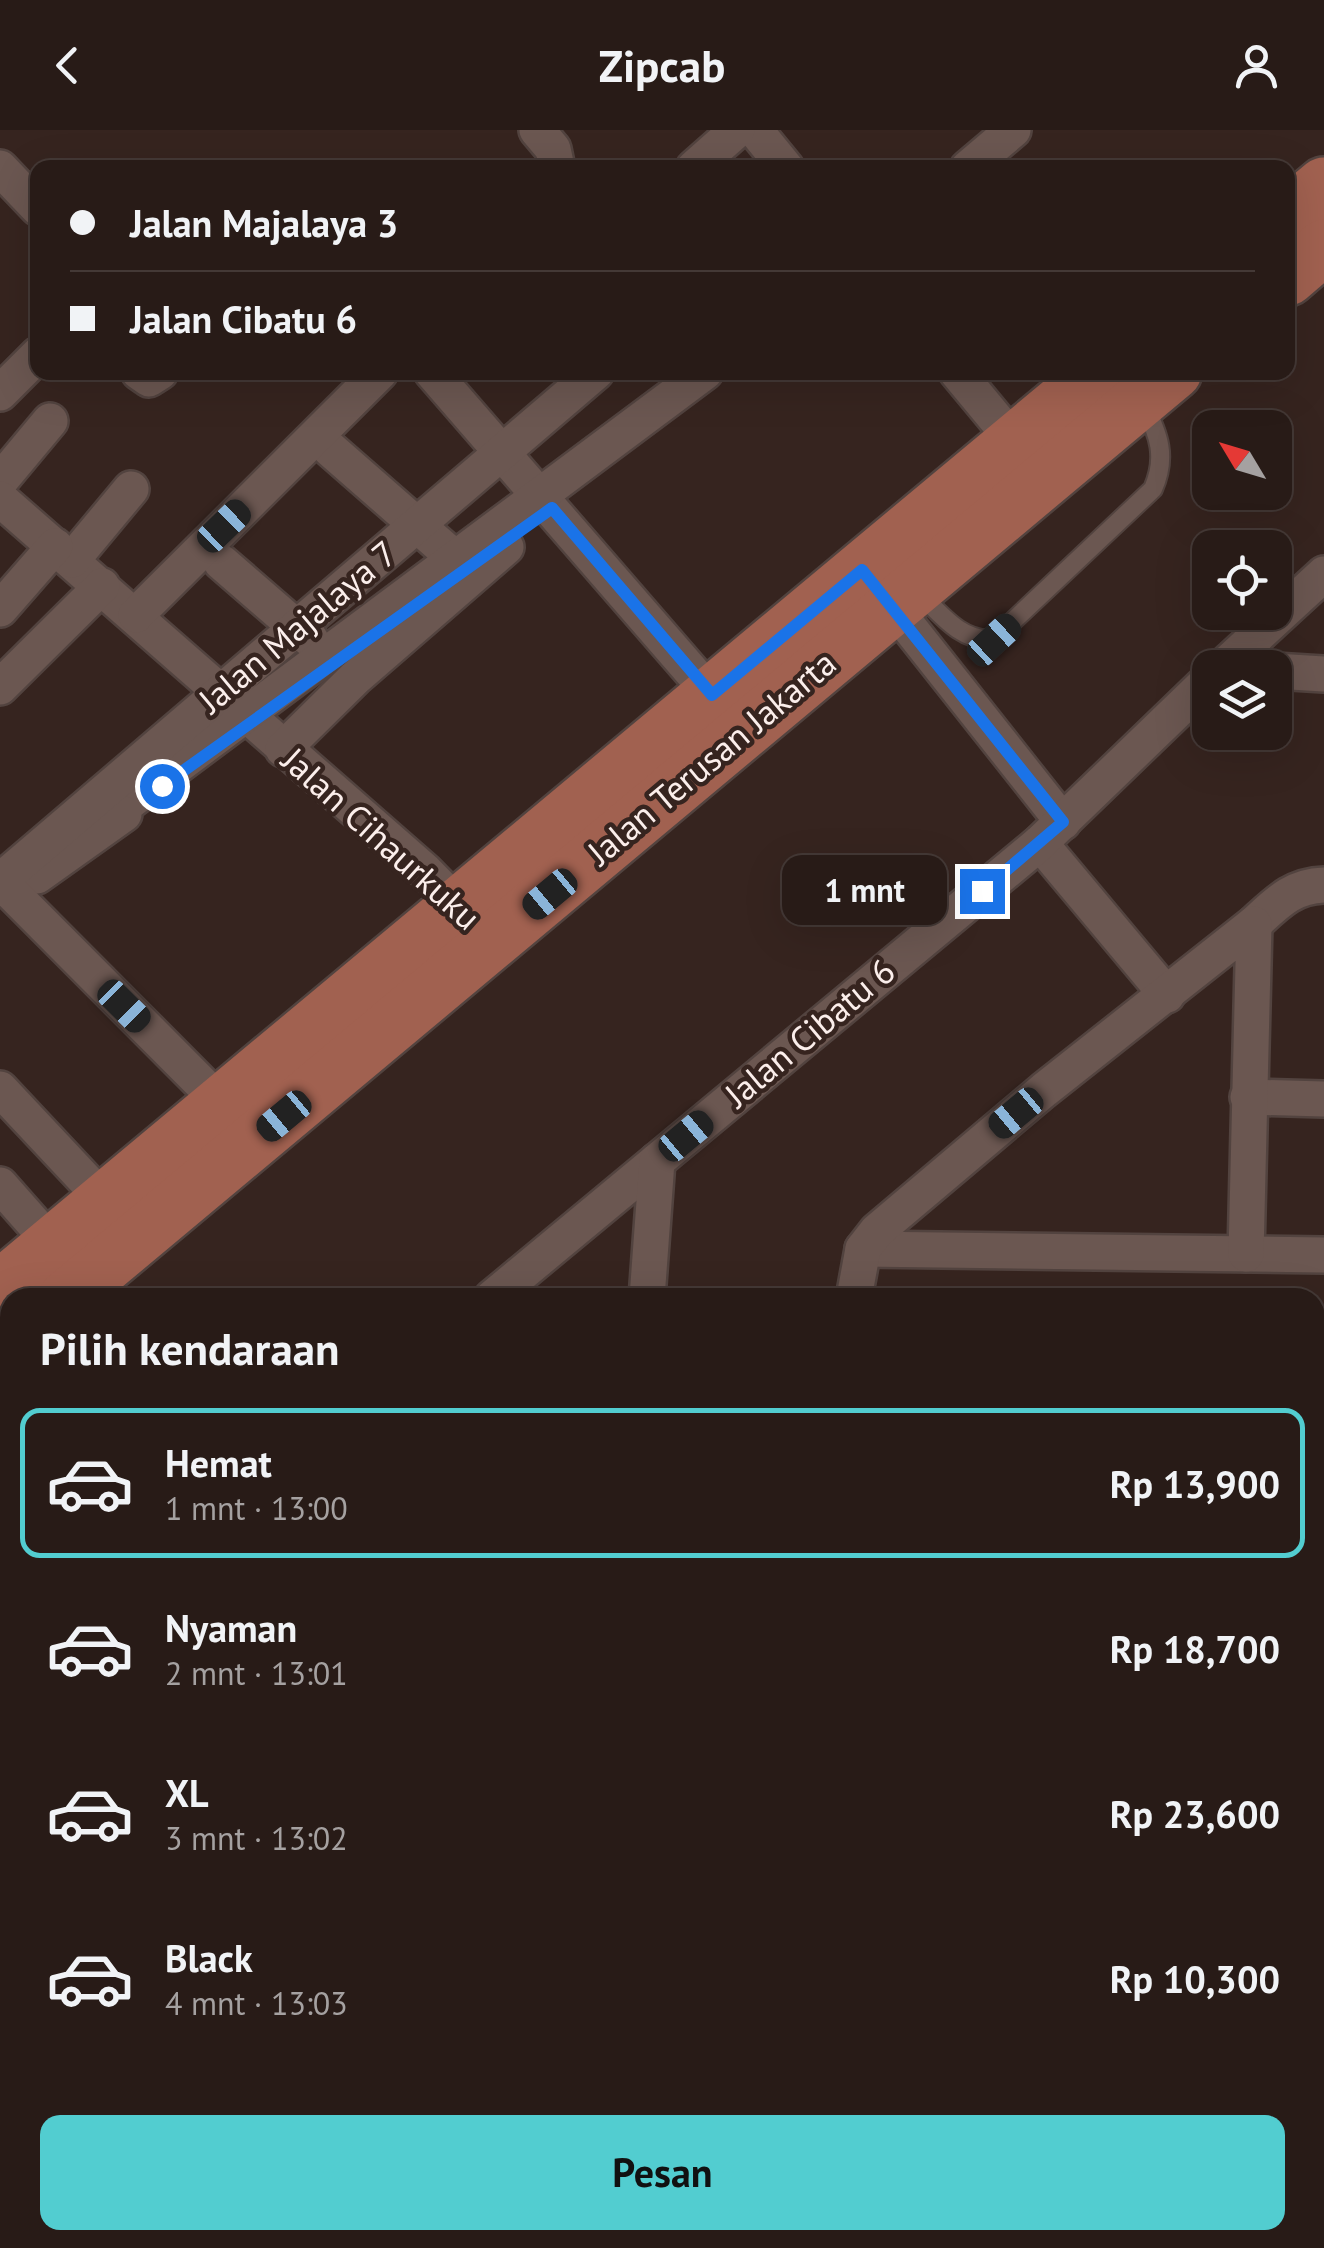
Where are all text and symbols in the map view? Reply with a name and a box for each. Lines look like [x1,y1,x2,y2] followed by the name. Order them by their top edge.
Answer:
[599,36,725,94] text: Zipcab
[40,38,95,93] icon: back
[1229,38,1284,93] icon: person
[130,198,398,247] text: Jalan Majalaya 3
[130,294,357,343] text: Jalan Cibatu 6
[1192,410,1292,510] north arrow
[1192,410,1292,750] map controls
[192,494,256,558] car
[187,530,406,724] street label: Jalan Majalaya 7
[1192,530,1292,630] button: locate
[962,609,1026,671] car
[576,640,845,876] street label: Jalan Terusan Jakarta
[1192,650,1292,750] button: layers
[271,736,491,939] street label: Jalan Cihaurkuku
[140,764,185,809] route start
[782,856,947,926] callout: 1 mnt
[517,863,583,925] car
[824,869,905,911] text: 1 mnt
[960,869,1005,914] route end
[713,948,904,1118] street label: Jalan Cibatu 6
[92,974,156,1038] car
[983,1082,1049,1144] car
[251,1085,317,1147] car
[653,1105,719,1167] car
[40,1319,340,1377] text: Pilih kendaraan
[45,1438,135,1528] icon: car
[165,1438,272,1487] text: Hemat
[1110,1459,1280,1508] text: Rp 13,900
[165,1487,348,1529] text: 1 mnt · 13:00
[45,1603,135,1693] icon: car
[165,1603,297,1652] text: Nyaman
[1110,1624,1280,1673] text: Rp 18,700
[165,1652,348,1694] text: 2 mnt · 13:01
[45,1768,135,1858] icon: car
[165,1768,209,1817] text: XL
[1110,1789,1280,1838] text: Rp 23,600
[165,1817,348,1859] text: 3 mnt · 13:02
[45,1933,135,2023] icon: car
[165,1933,253,1982] text: Black
[1110,1954,1280,2003] text: Rp 10,300
[165,1982,348,2024] text: 4 mnt · 13:03
[40,2115,1285,2230] button: Pesan

